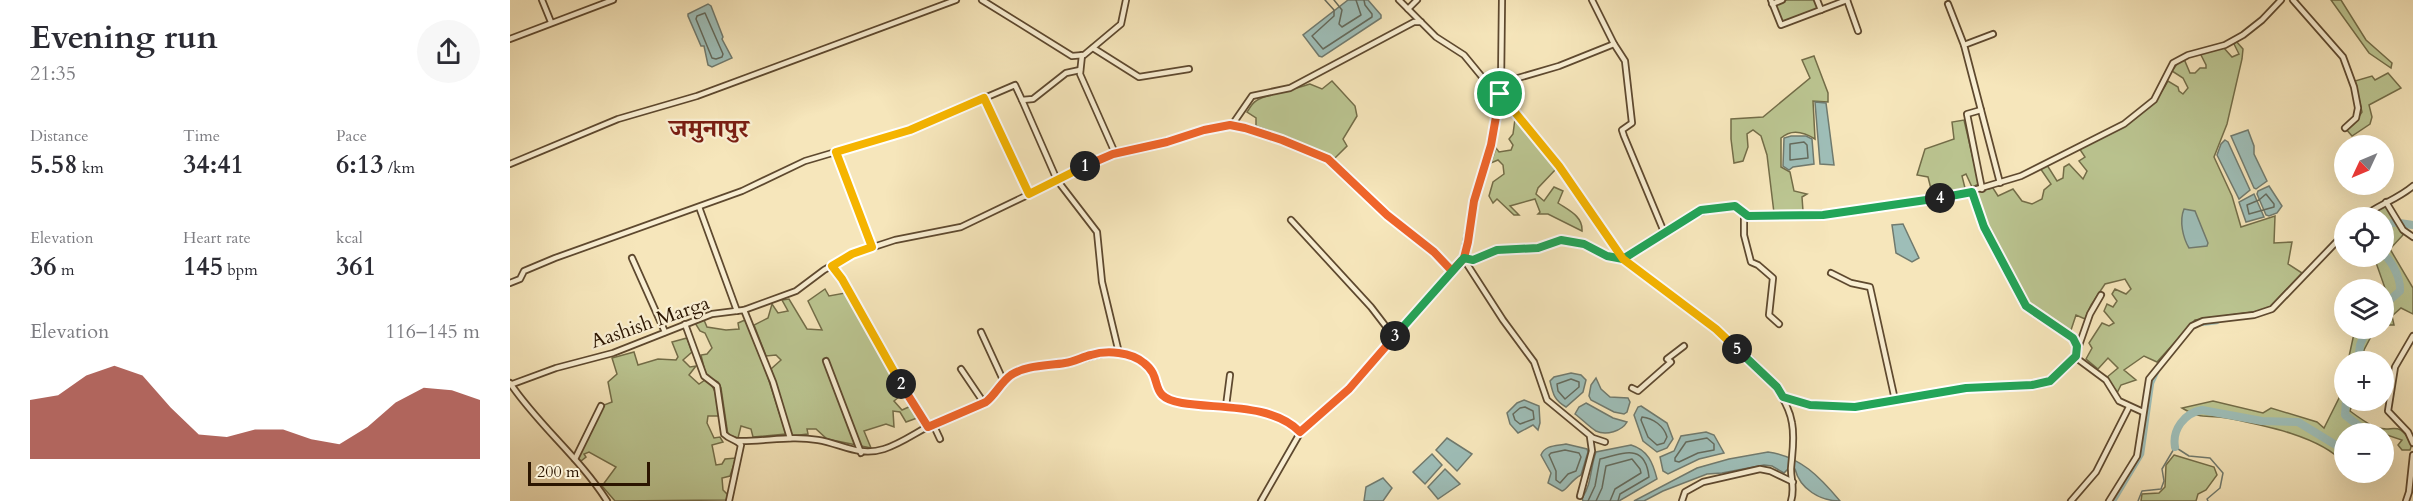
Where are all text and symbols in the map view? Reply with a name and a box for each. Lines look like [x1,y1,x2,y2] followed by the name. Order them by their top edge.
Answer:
[30,15,218,60] text: Evening run
[417,20,480,83] button: share
[30,60,76,87] text: 21:35
[1474,68,1525,119] pin
[1483,77,1516,110] icon: arrive
[667,111,751,146] district label: जमुनापुर
[30,125,88,147] text: Distance
[183,125,220,147] text: Time
[336,125,367,147] text: Pace
[2334,135,2394,195] north arrow
[2334,135,2394,483] map controls
[30,147,78,182] text: 5.58
[183,147,244,182] text: 34:41
[336,147,384,182] text: 6:13
[1070,151,1100,181] pin: 1
[1081,155,1089,177] text: 1
[78,157,104,179] text: km
[384,157,415,179] text: /km
[1925,183,1955,213] pin: 4
[1936,187,1944,209] text: 4
[2334,207,2394,267] button: locate
[30,227,94,249] text: Elevation
[183,227,251,249] text: Heart rate
[336,227,363,249] text: kcal
[30,249,57,284] text: 36
[183,249,223,284] text: 145
[336,249,376,284] text: 361
[57,259,74,281] text: m
[223,259,258,281] text: bpm
[2334,279,2394,339] button: layers
[587,289,713,355] street label: Aashish Marga
[30,318,109,345] text: Elevation
[385,318,480,345] text: 116–145 m
[1380,321,1410,351] pin: 3
[1391,325,1399,347] text: 3
[1722,334,1752,364] pin: 5
[1733,338,1741,360] text: 5
[2334,351,2394,411] button: +
[886,369,916,399] pin: 2
[897,373,905,395] text: 2
[2334,423,2394,483] button: −
[528,459,650,486] scale bar
[537,461,579,483] text: 200 m

